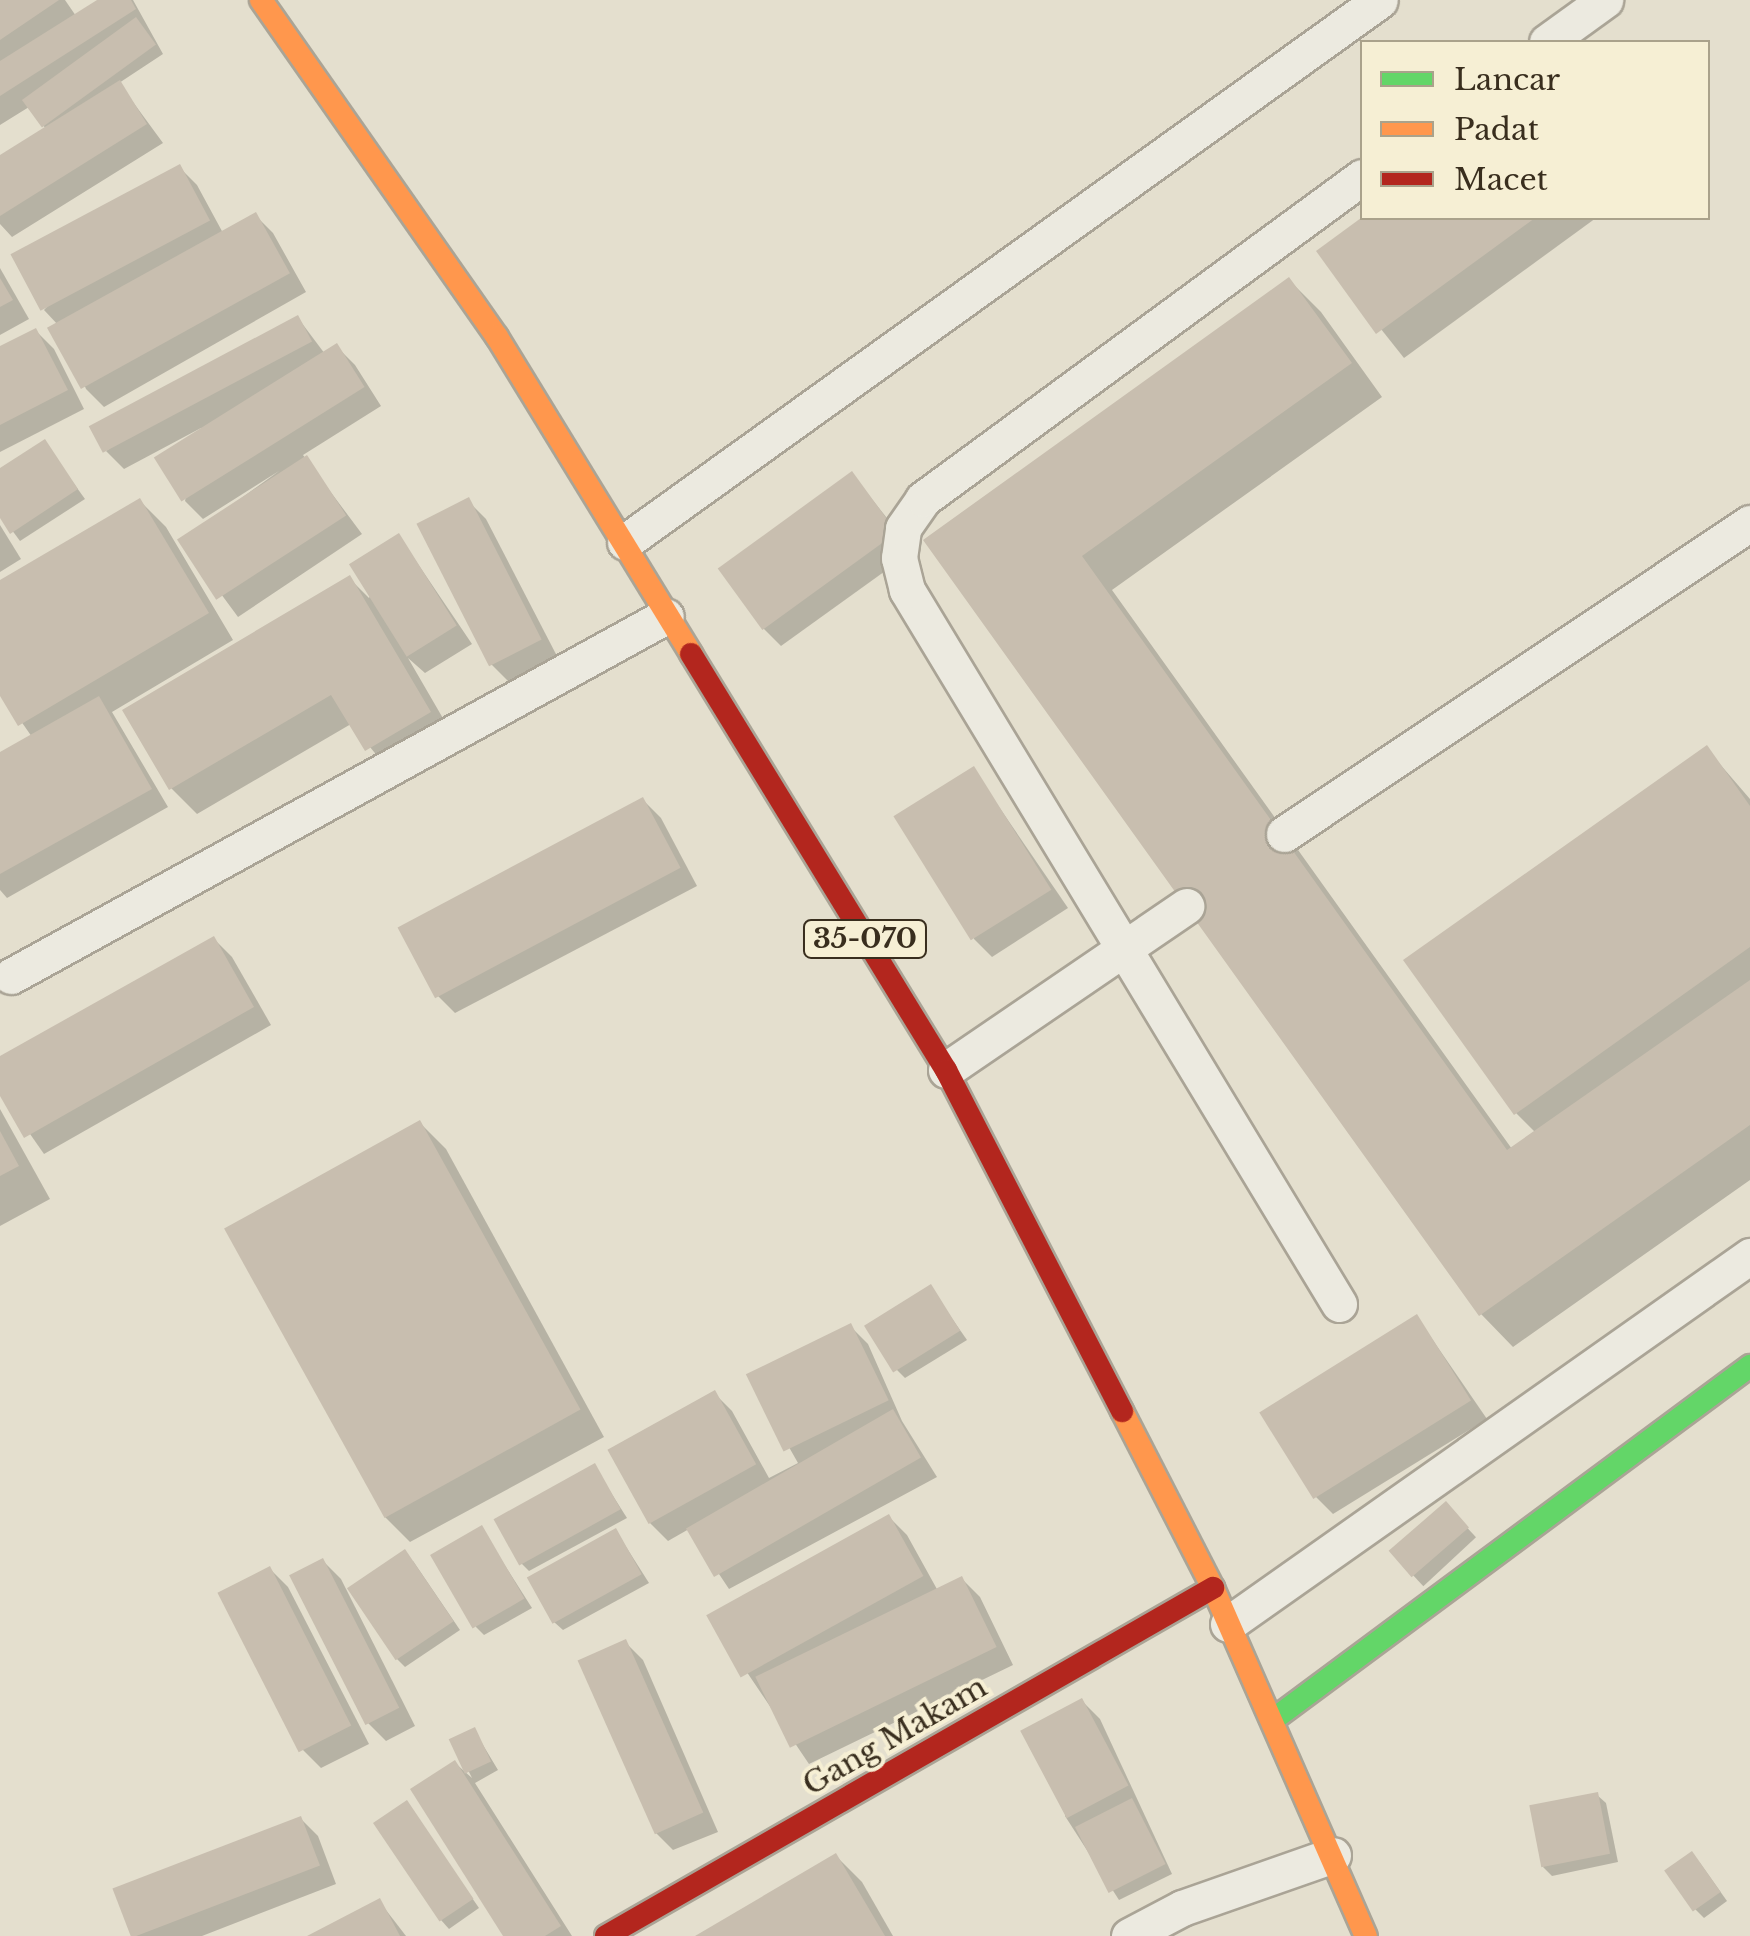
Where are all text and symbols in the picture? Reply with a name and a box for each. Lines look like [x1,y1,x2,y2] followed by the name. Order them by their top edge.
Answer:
[1360,40,1710,220] legend
[1454,61,1560,98] text: Lancar
[1454,111,1539,148] text: Padat
[1454,161,1548,198] text: Macet
[802,916,928,962] road number: 35-070
[797,1669,993,1803] street label: Gang Makam

